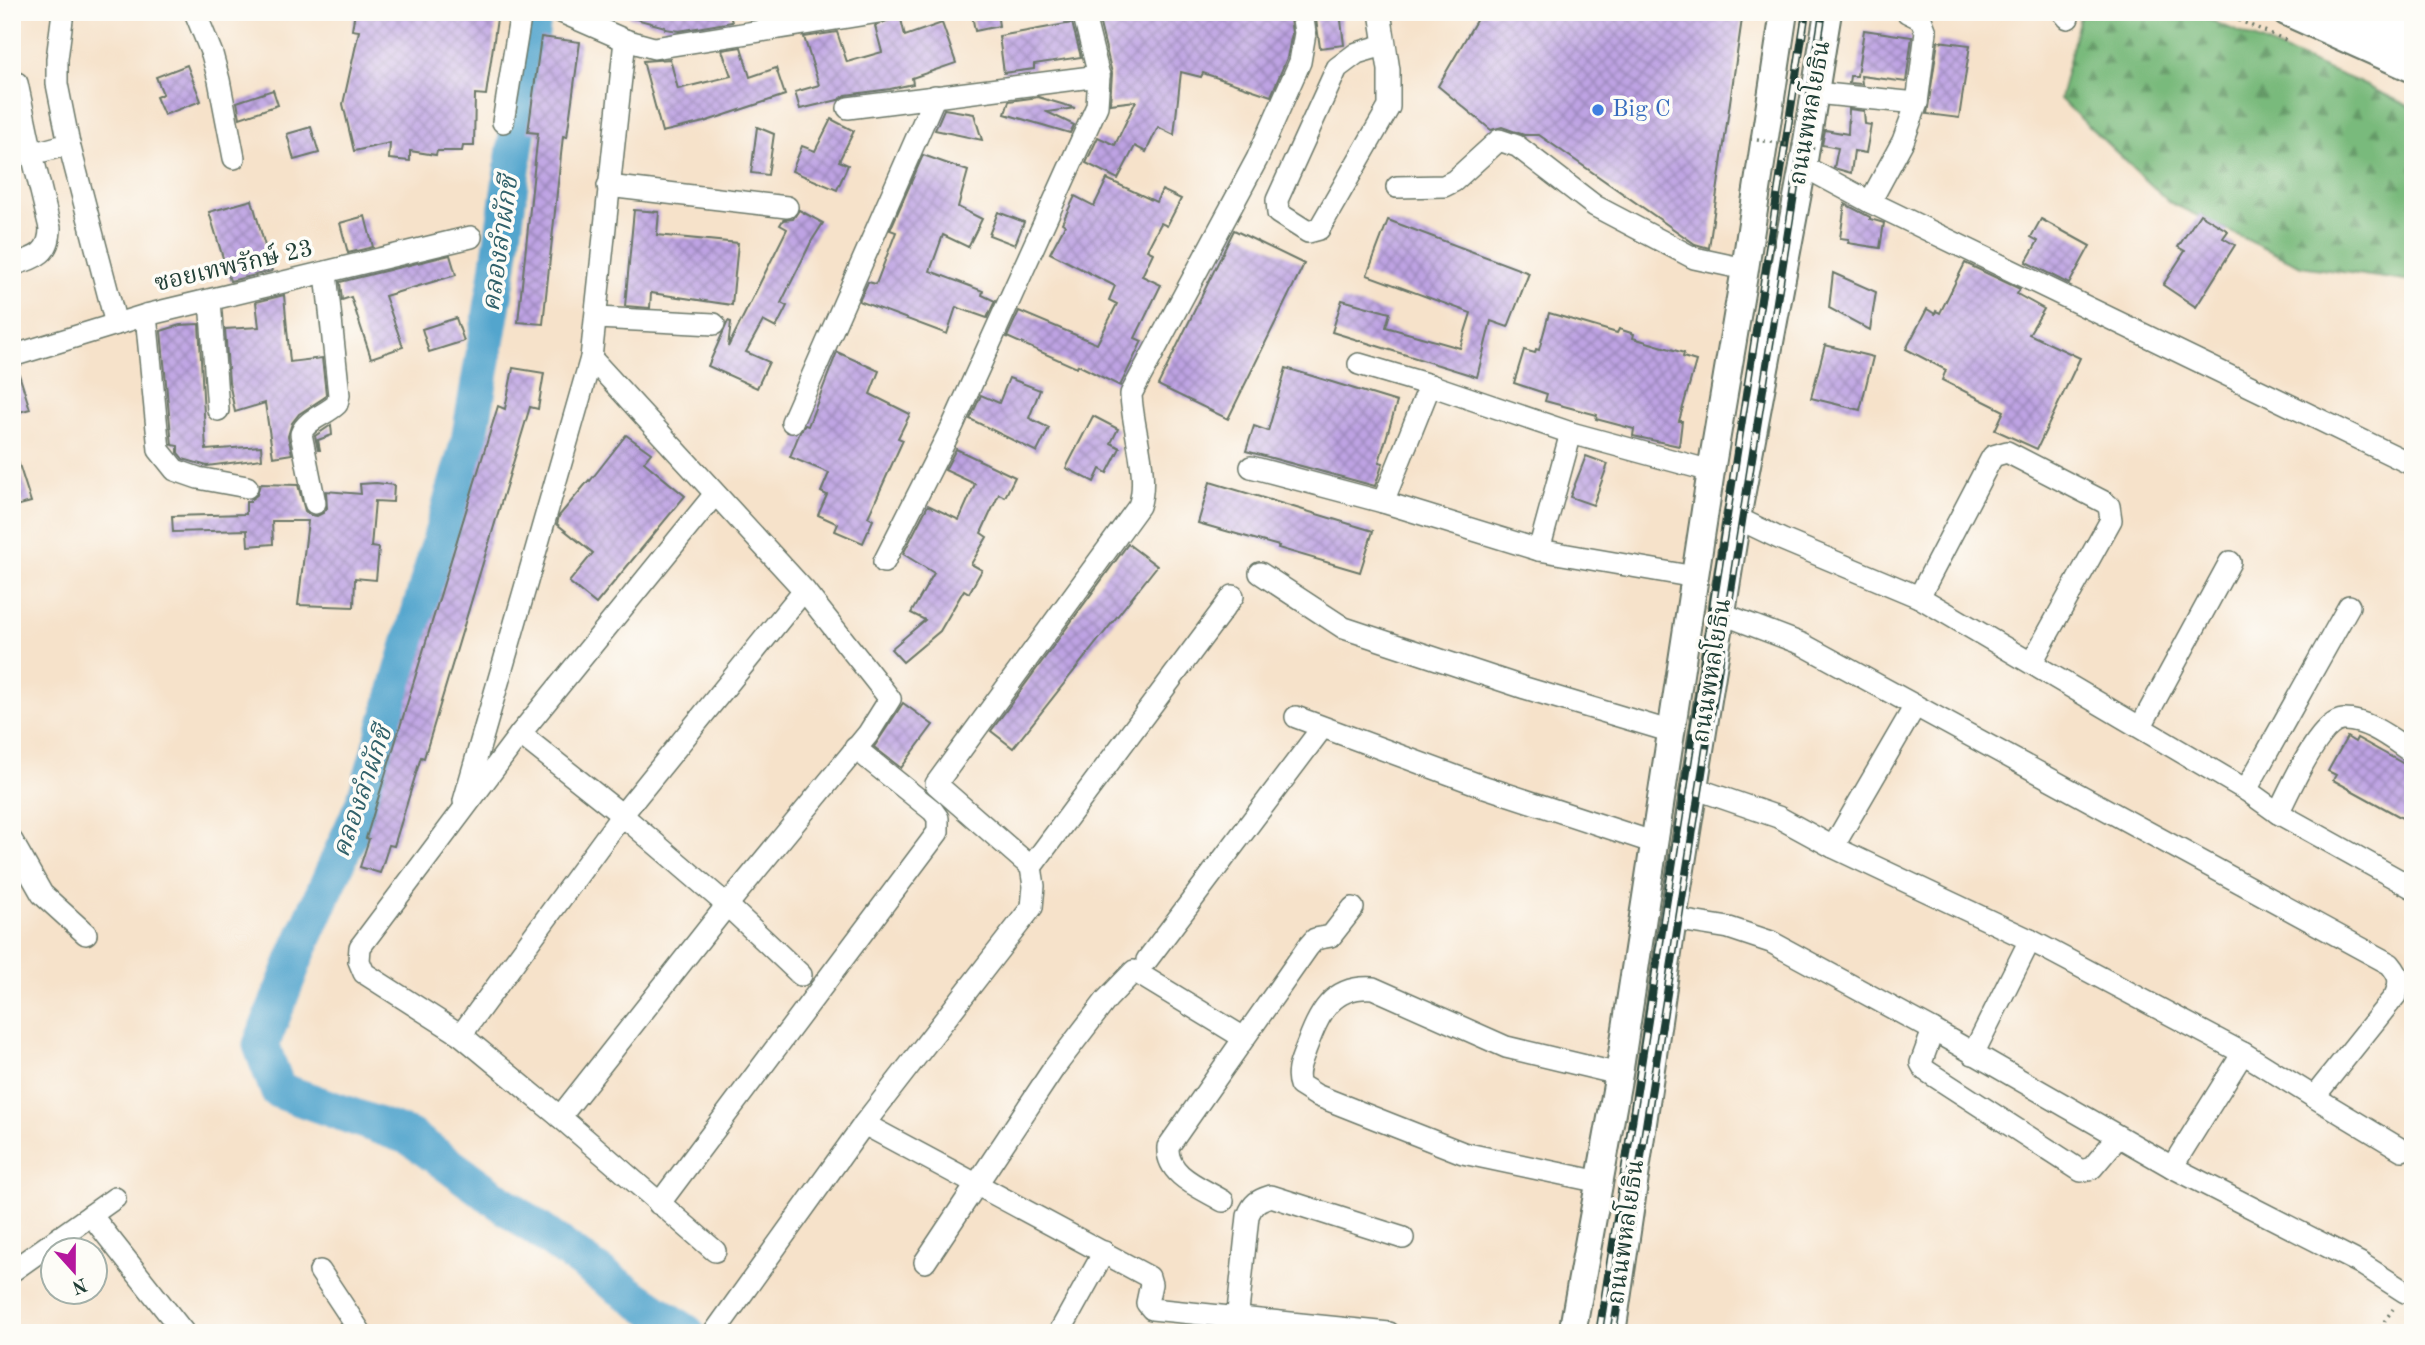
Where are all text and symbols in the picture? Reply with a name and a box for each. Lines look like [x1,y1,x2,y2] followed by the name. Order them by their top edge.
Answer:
[1779,38,1835,187] street label: ถนนพหลโยธิน
[1612,98,1671,122] place label: Big C
[1590,102,1606,118] marker: Big C
[477,171,524,313] water label: คลองลำผักชี
[151,231,315,297] street label: ซอยเทพรักษ์ 23
[1682,596,1736,745] street label: ถนนพหลโยธิน
[327,720,399,861] water label: คลองลำผักชี
[1597,1157,1649,1306] street label: ถนนพหลโยธิน
[38,1236,108,1306] north arrow
[69,1273,89,1296] text: N

